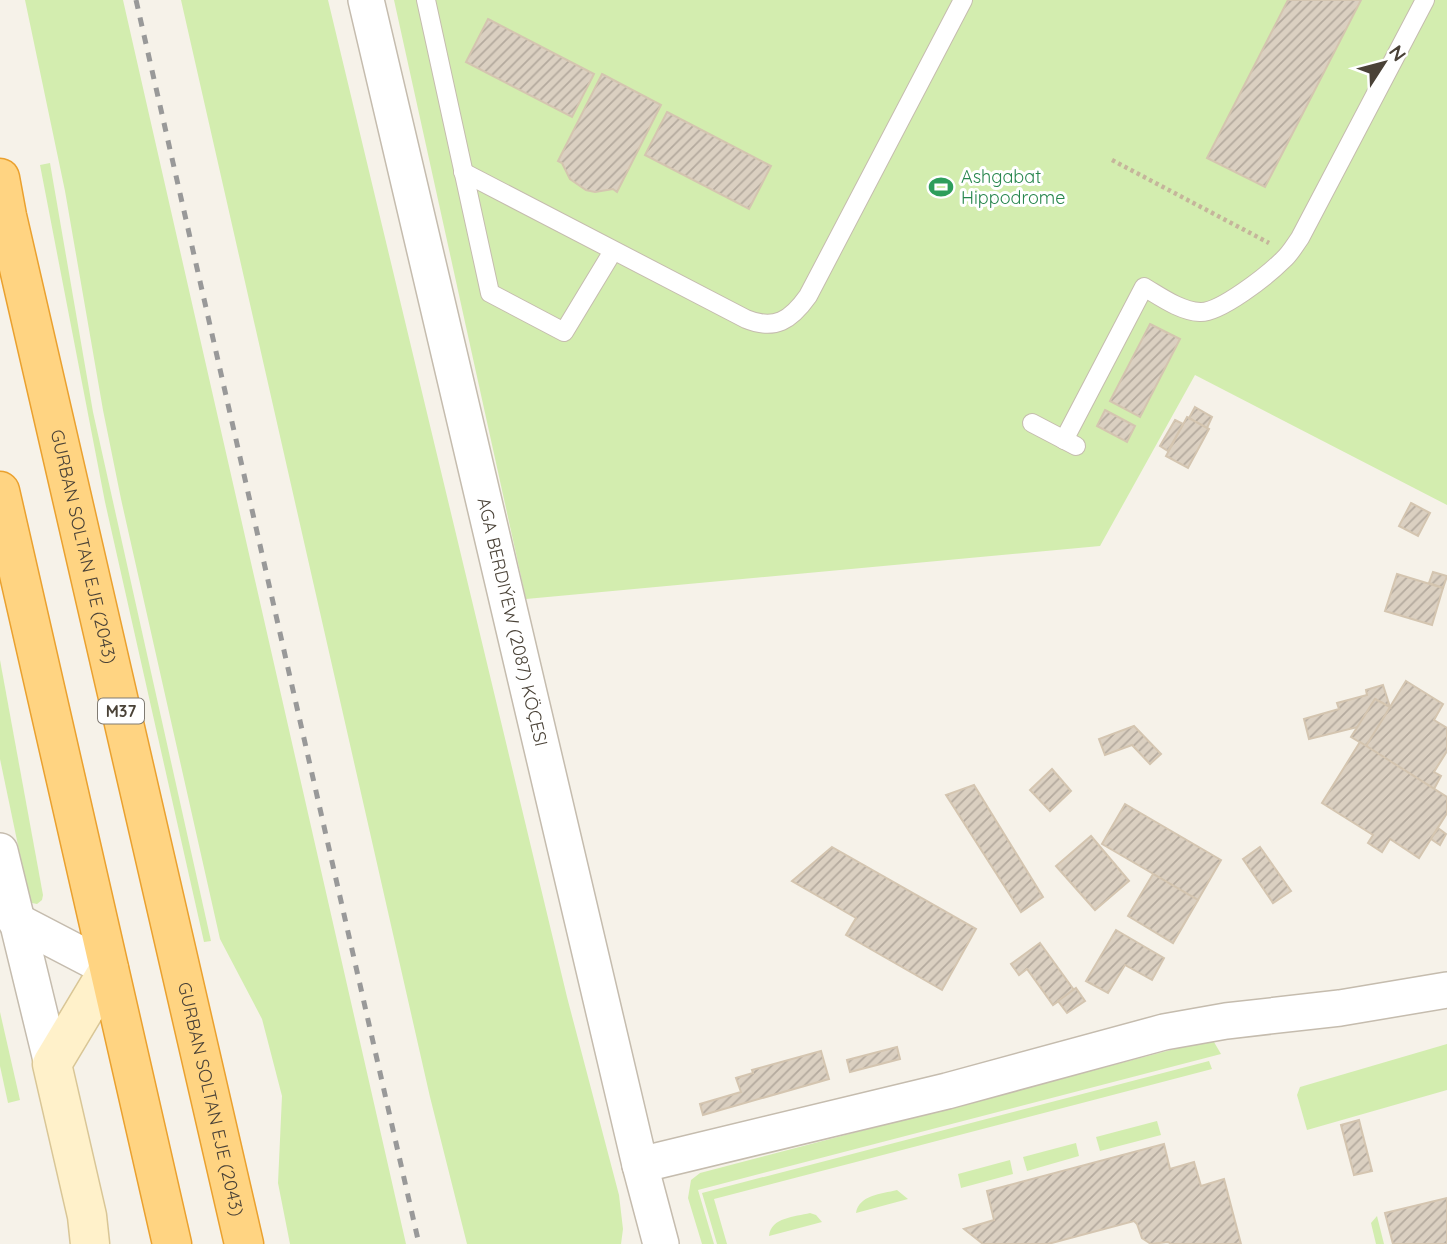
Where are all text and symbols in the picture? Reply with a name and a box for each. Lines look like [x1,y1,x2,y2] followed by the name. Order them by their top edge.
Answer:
[1349,28,1419,98] north arrow
[1384,40,1412,66] text: N
[961,165,1065,209] place label: Ashgabat Hippodrome
[927,173,955,201] sports icon: Ashgabat Hippodrome
[46,427,122,666] street label: GURBAN SOLTAN EJE (2043)
[472,495,553,749] street label: AGA BERDIÝEW (2087) KÖÇESI
[98,698,144,724] road number: M37
[173,980,249,1218] street label: GURBAN SOLTAN EJE (2043)

